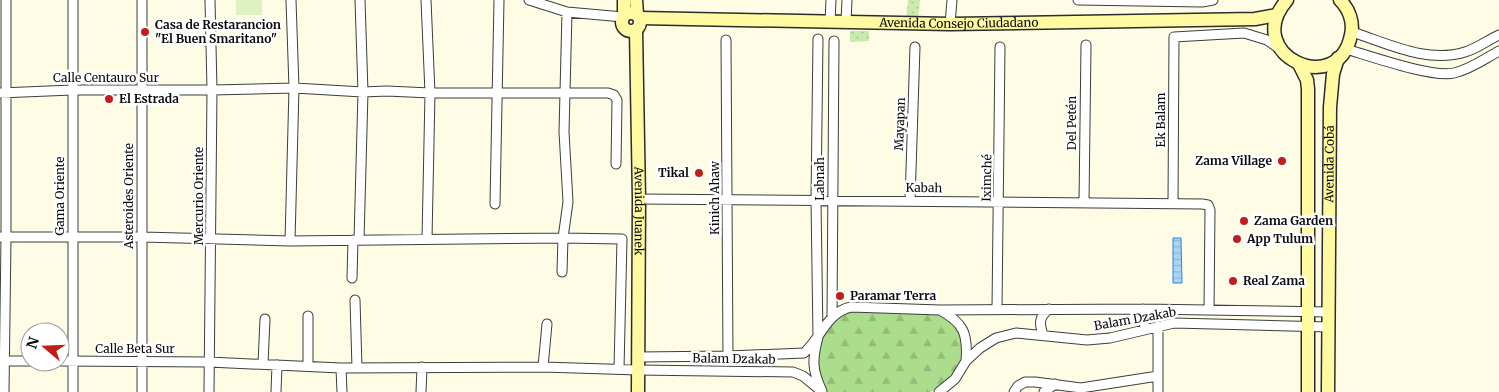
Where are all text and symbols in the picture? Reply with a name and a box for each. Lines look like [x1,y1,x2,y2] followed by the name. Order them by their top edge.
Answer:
[878,15,1039,31] street label: Avenida Consejo Ciudadano
[155,17,281,46] place label: Casa de Restarancion "El Buen Smaritano"
[139,26,151,38] marker: Casa de Restarancion "El Buen Smaritano"
[53,70,160,85] street label: Calle Centauro Sur
[119,91,179,106] place label: El Estrada
[1153,92,1168,148] street label: Ek Balam
[103,93,115,105] marker: El Estrada
[1064,96,1079,150] street label: Del Petén
[891,97,908,151] street label: Mayapan
[1321,125,1337,204] street label: Avenida Cobá
[121,143,136,250] street label: Asteroides Oriente
[191,147,206,245] street label: Mercurio Oriente
[1195,153,1272,168] place label: Zama Village
[979,154,994,202] street label: Iximché
[1276,155,1288,167] marker: Zama Village
[52,156,67,236] street label: Gama Oriente
[812,157,827,201] street label: Labnah
[707,160,722,235] street label: Kinich Ahaw
[631,165,647,256] street label: Avenida Juanek
[658,165,689,180] place label: Tikal
[693,167,705,179] marker: Tikal
[906,180,942,195] street label: Kabah
[1254,213,1333,228] place label: Zama Garden
[1238,215,1250,227] marker: Zama Garden
[1246,231,1313,246] place label: App Tulum
[1231,233,1243,245] marker: App Tulum
[1243,273,1305,288] place label: Real Zama
[1227,275,1239,287] marker: Real Zama
[850,288,936,303] place label: Paramar Terra
[834,290,846,302] marker: Paramar Terra
[1093,304,1177,333] street label: Balam Dzakab
[20,322,70,372] north arrow
[22,335,43,351] text: N
[95,341,175,356] street label: Calle Beta Sur
[692,350,776,367] street label: Balam Dzakab

